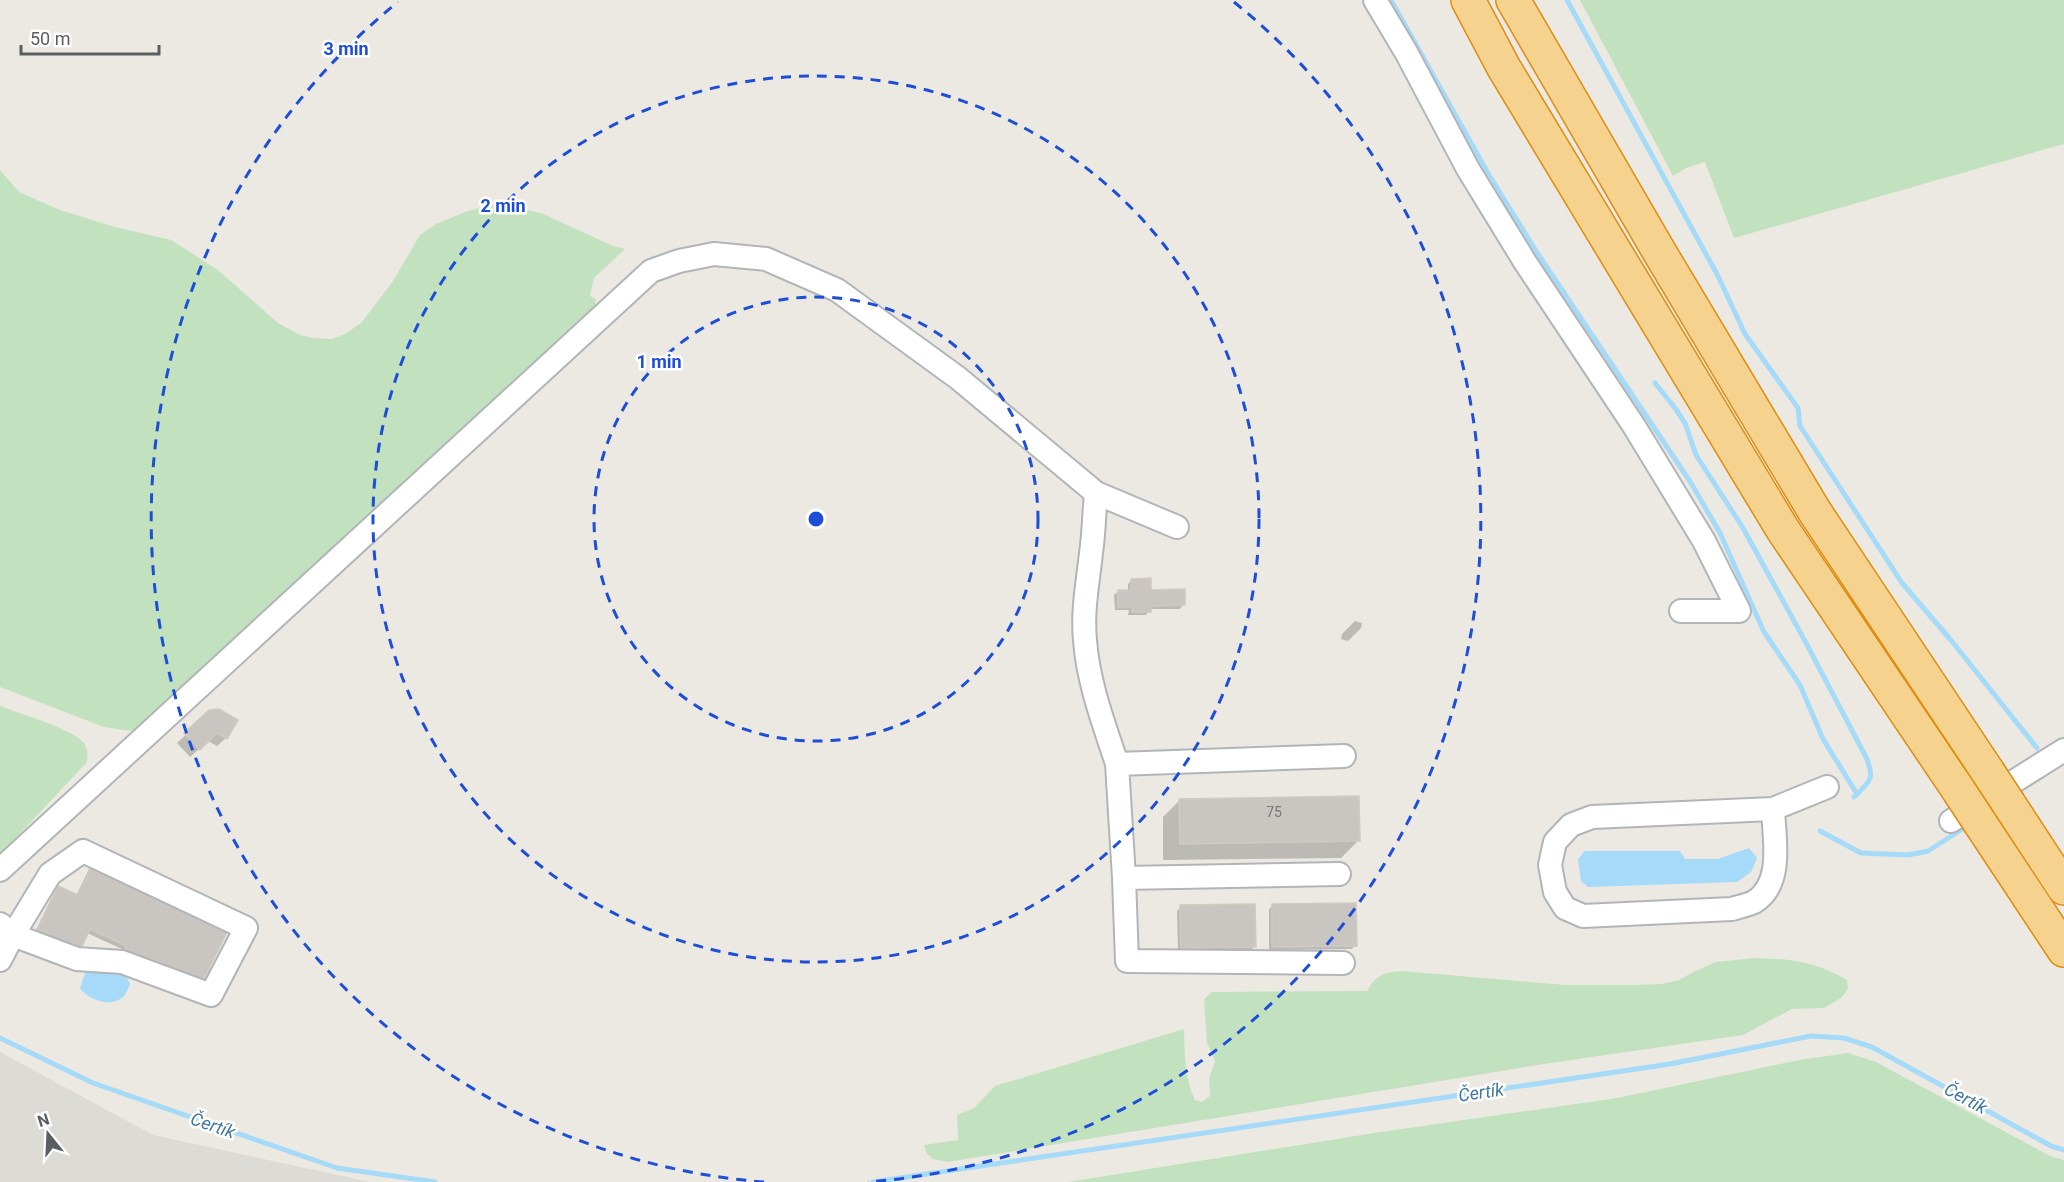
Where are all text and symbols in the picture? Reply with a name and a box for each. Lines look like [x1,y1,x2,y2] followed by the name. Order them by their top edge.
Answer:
[21,18,159,56] scale bar
[30,28,70,49] text: 50 m
[323,38,369,59] text: 3 min
[480,195,526,216] text: 2 min
[636,351,682,372] text: 1 min
[806,509,826,529] centre of rings
[1266,804,1282,820] house number: 75
[1457,1077,1506,1106] water label: Čertík
[1941,1077,1993,1119] water label: Čertík
[18,1104,78,1164] north arrow
[188,1107,240,1143] water label: Čertík
[35,1109,52,1131] text: N

